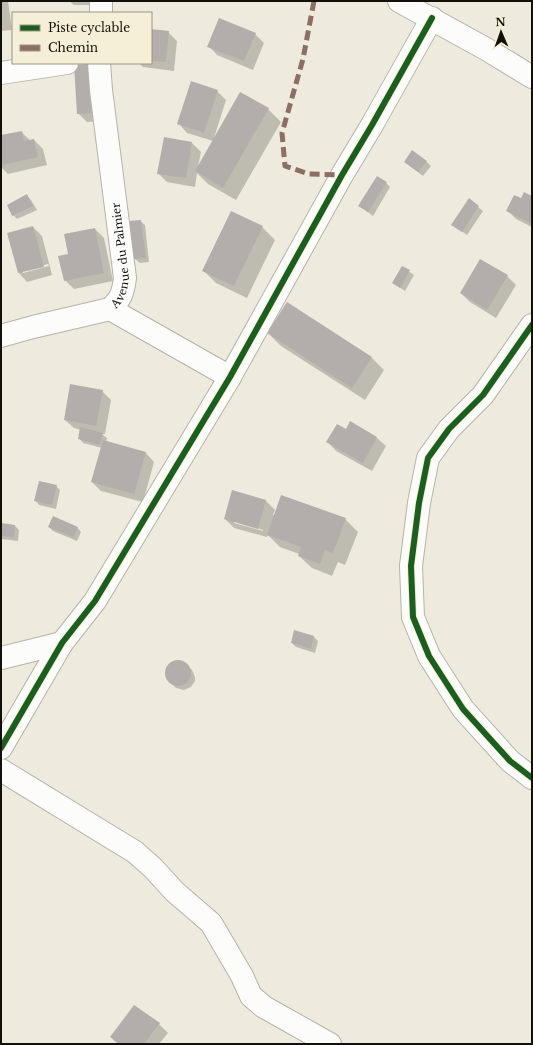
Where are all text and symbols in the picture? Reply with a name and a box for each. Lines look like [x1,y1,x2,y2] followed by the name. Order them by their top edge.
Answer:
[12,12,152,64] legend
[481,12,521,52] north arrow
[495,15,507,29] text: N
[48,20,130,35] text: Piste cyclable
[48,40,98,55] text: Chemin
[107,201,132,312] street label: Avenue du Palmier

